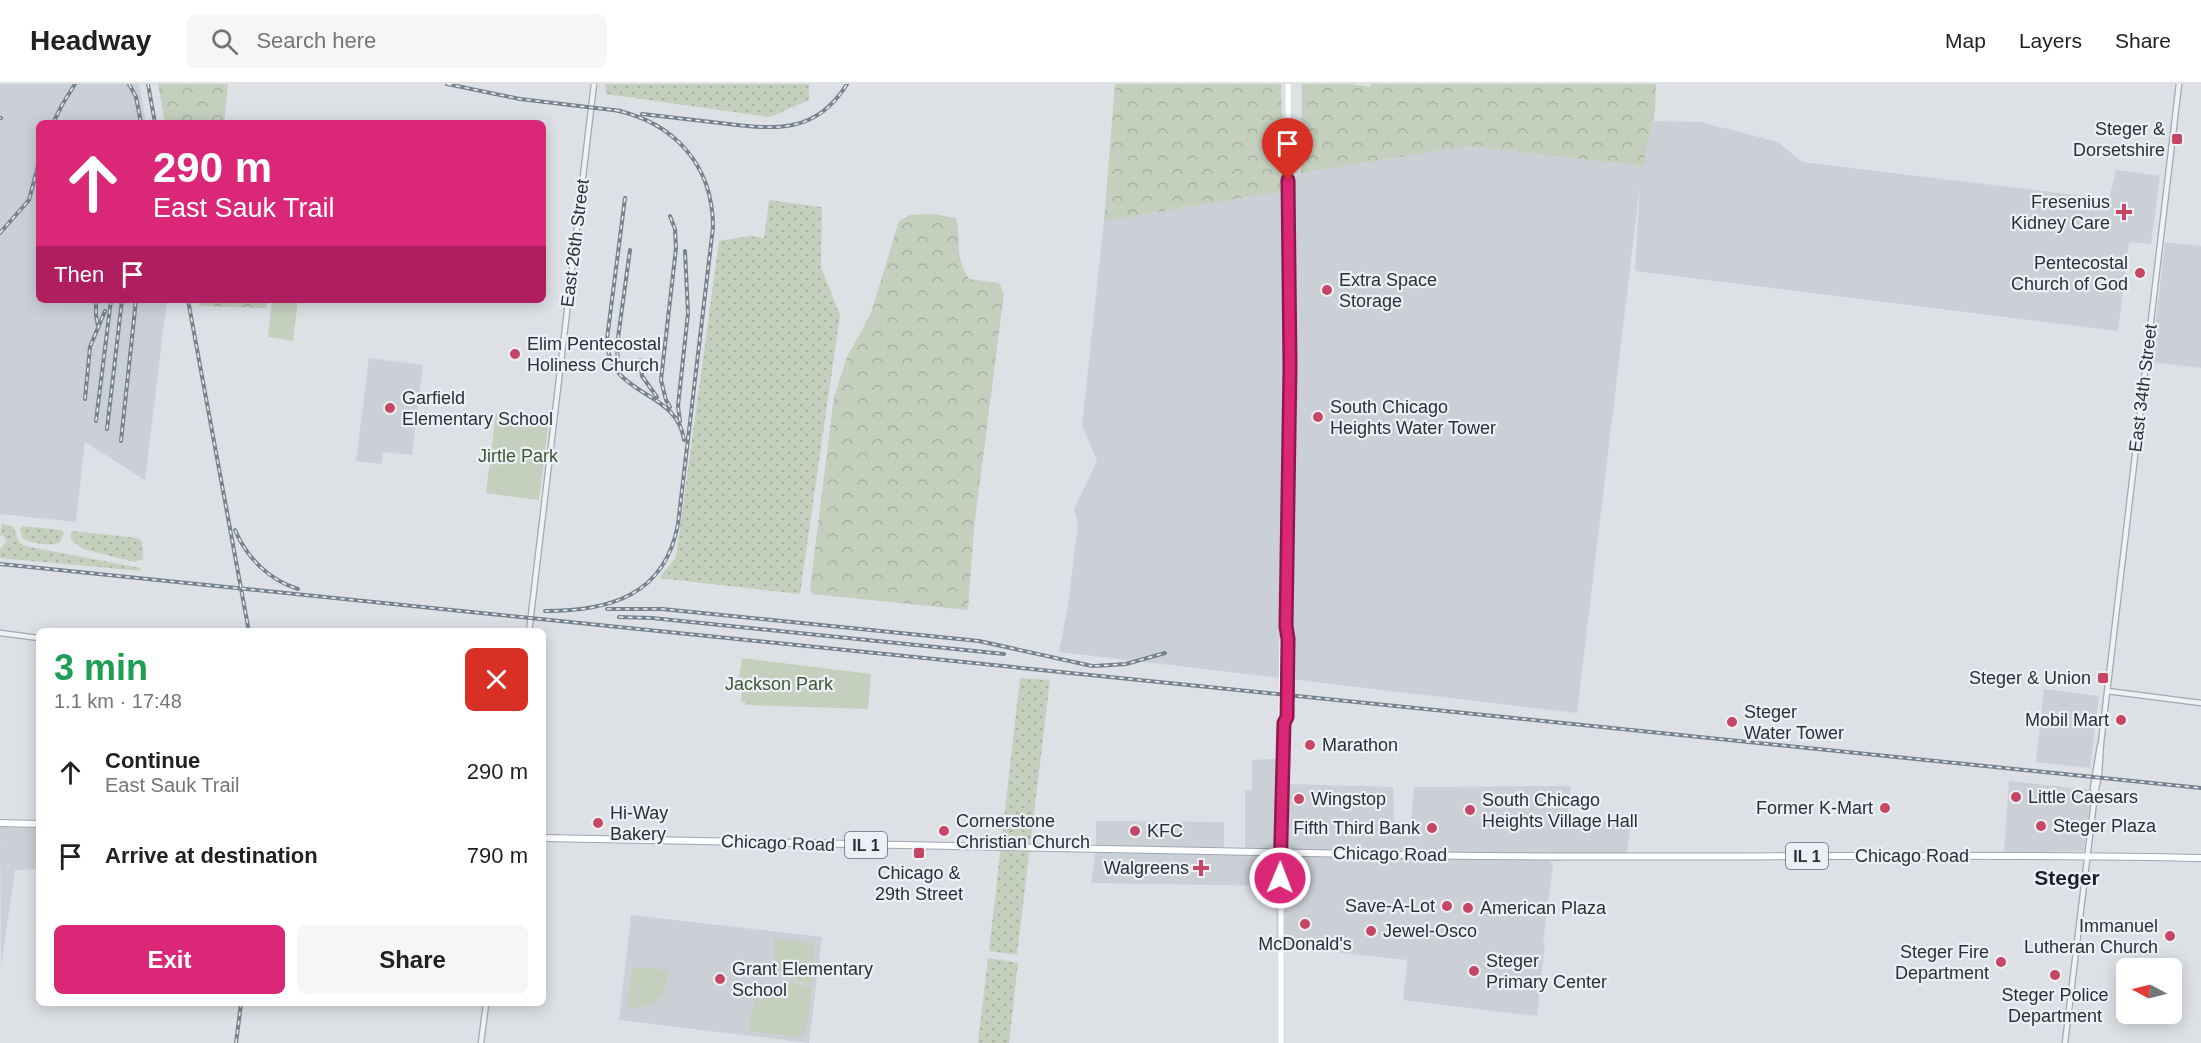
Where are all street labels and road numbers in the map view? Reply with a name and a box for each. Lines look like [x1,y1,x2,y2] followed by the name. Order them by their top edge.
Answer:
[557,178,593,308] street label: East 26th Street
[2125,323,2161,453] street label: East 34th Street
[721,831,835,855] street label: Chicago Road
[845,832,887,858] road number: IL 1
[1333,843,1447,865] street label: Chicago Road
[1786,843,1828,869] road number: IL 1
[1855,846,1969,866] street label: Chicago Road

